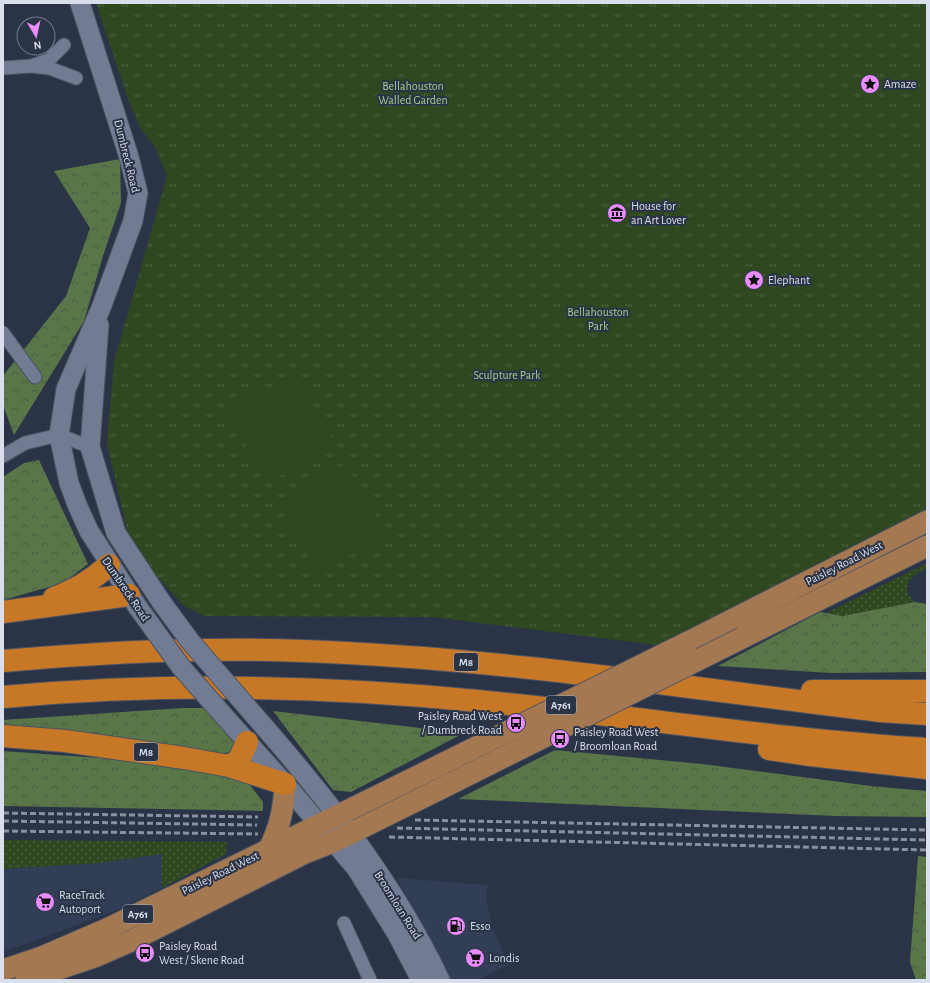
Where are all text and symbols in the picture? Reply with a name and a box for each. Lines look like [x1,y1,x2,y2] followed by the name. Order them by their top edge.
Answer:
[16,16,56,56] north arrow
[33,39,42,51] text: N
[859,73,881,95] place icon: Amaze
[884,78,916,90] place label: Amaze
[378,80,448,106] park label: Bellahouston Walled Garden
[112,118,142,194] street label: Dumbreck Road
[631,200,686,226] place label: House for an Art Lover
[606,202,628,224] museum icon: House for an Art Lover
[743,269,765,291] place icon: Elephant
[768,274,810,286] place label: Elephant
[567,306,629,332] park label: Bellahouston Park
[473,369,541,381] park label: Sculpture Park
[804,538,885,588] street label: Paisley Road West
[100,555,152,623] street label: Dumbreck Road
[454,653,478,671] road number: M8
[546,696,576,714] road number: A761
[418,710,502,736] place label: Paisley Road West / Dumbreck Road
[505,712,527,734] bus stop icon: Paisley Road West / Dumbreck Road
[574,726,658,752] place label: Paisley Road West / Broomloan Road
[549,728,571,750] bus stop icon: Paisley Road West / Broomloan Road
[134,743,158,761] road number: M8
[180,849,261,898] street label: Paisley Road West
[372,869,424,941] street label: Broomloan Road
[59,889,105,915] place label: RaceTrack Autoport
[34,891,56,913] supermarket icon: RaceTrack Autoport
[123,905,153,923] road number: A761
[445,915,467,937] fuel station icon: Esso
[470,920,491,932] place label: Esso
[159,940,244,966] place label: Paisley Road West / Skene Road
[134,942,156,964] bus stop icon: Paisley Road West / Skene Road
[464,947,486,969] supermarket icon: Londis
[489,952,519,964] place label: Londis

